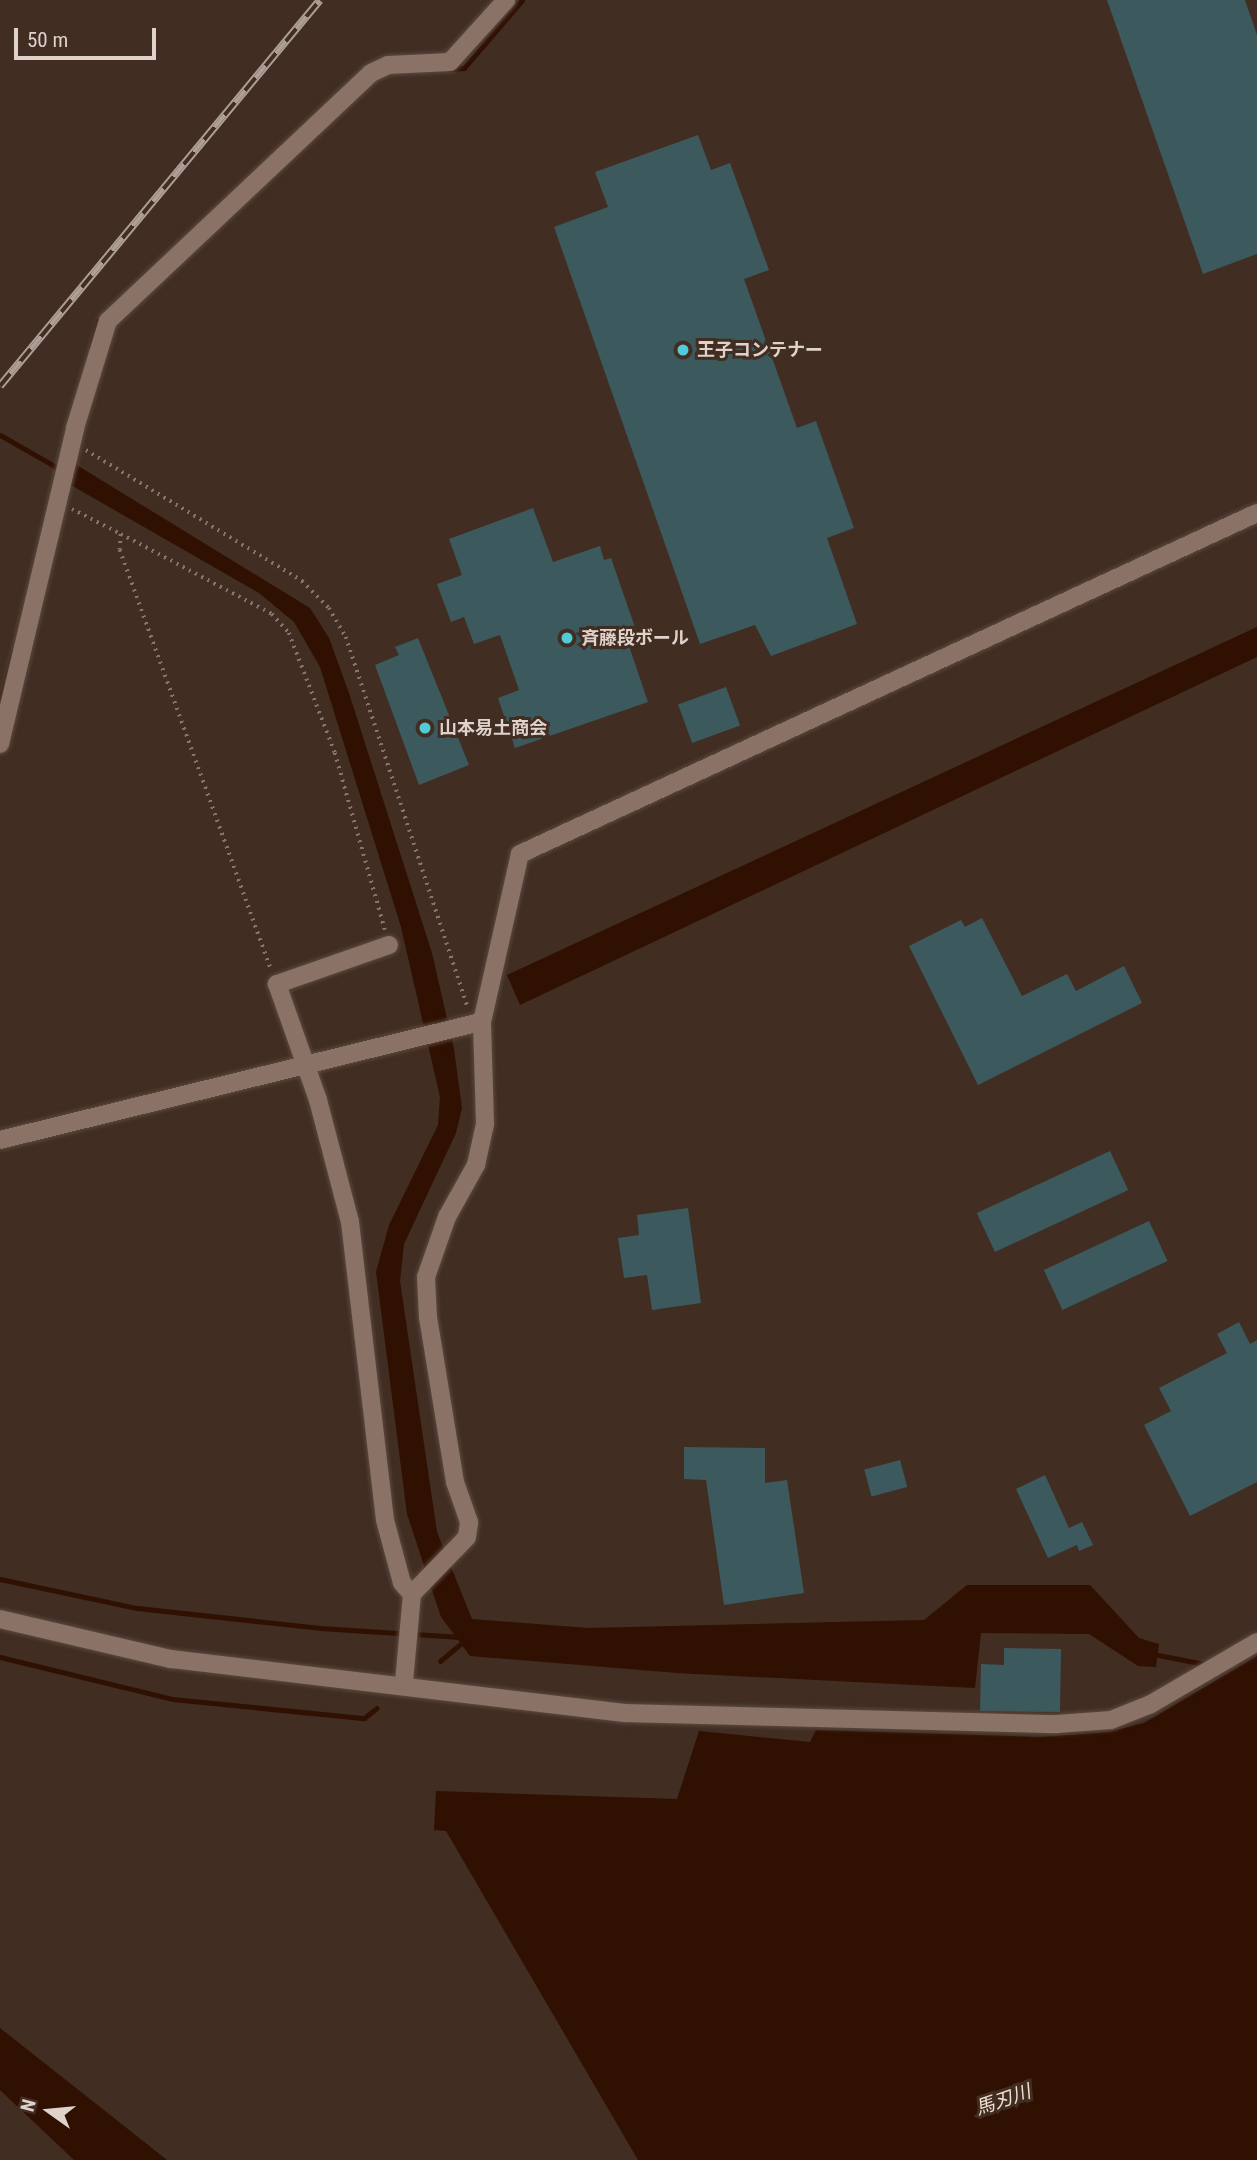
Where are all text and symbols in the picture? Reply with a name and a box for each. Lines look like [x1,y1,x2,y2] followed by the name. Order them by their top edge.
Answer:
[18,14,159,58] scale bar
[27,28,68,52] text: 50 m
[697,339,823,361] place label: 王子コンテナー
[675,342,691,358] marker: 王子コンテナー
[581,627,689,649] place label: 斉藤段ボール
[559,630,575,646] marker: 斉藤段ボール
[439,717,547,739] place label: 山本易土商会
[417,720,433,736] marker: 山本易土商会
[14,2076,84,2146] north arrow
[972,2080,1034,2120] water label: 馬刃川
[16,2097,41,2114] text: N

